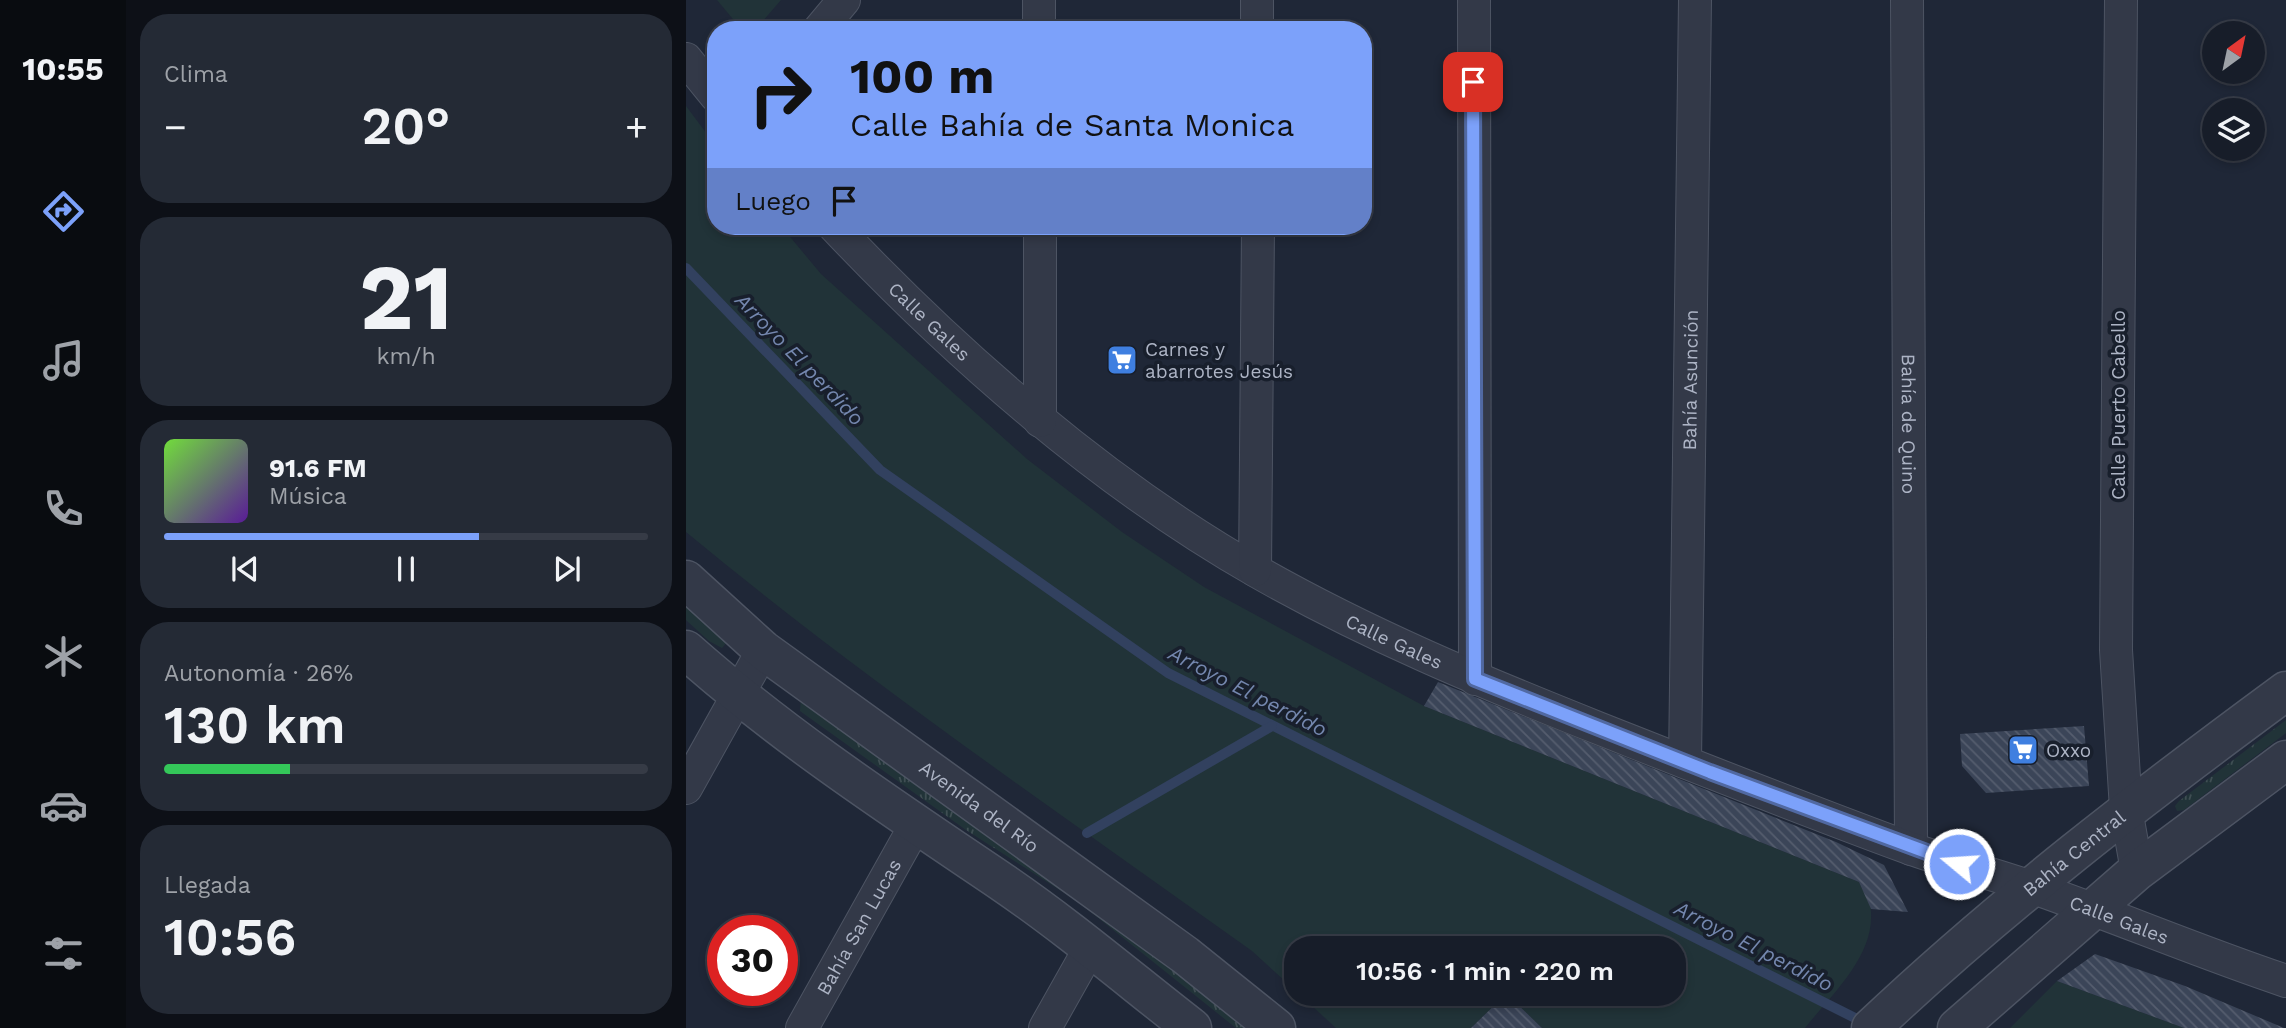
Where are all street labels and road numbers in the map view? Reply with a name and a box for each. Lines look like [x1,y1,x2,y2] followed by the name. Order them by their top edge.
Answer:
[884,277,975,365] street label: Calle Gales
[1678,309,1702,451] street label: Bahía Asunción
[2107,310,2130,500] street label: Calle Puerto Cabello
[1897,354,1921,494] street label: Bahía de Quino
[1342,609,1446,674] street label: Calle Gales
[915,755,1044,857] street label: Avenida del Río
[2018,805,2130,901] street label: Bahía Central
[811,855,906,999] street label: Bahía San Lucas
[2066,890,2172,949] street label: Calle Gales

